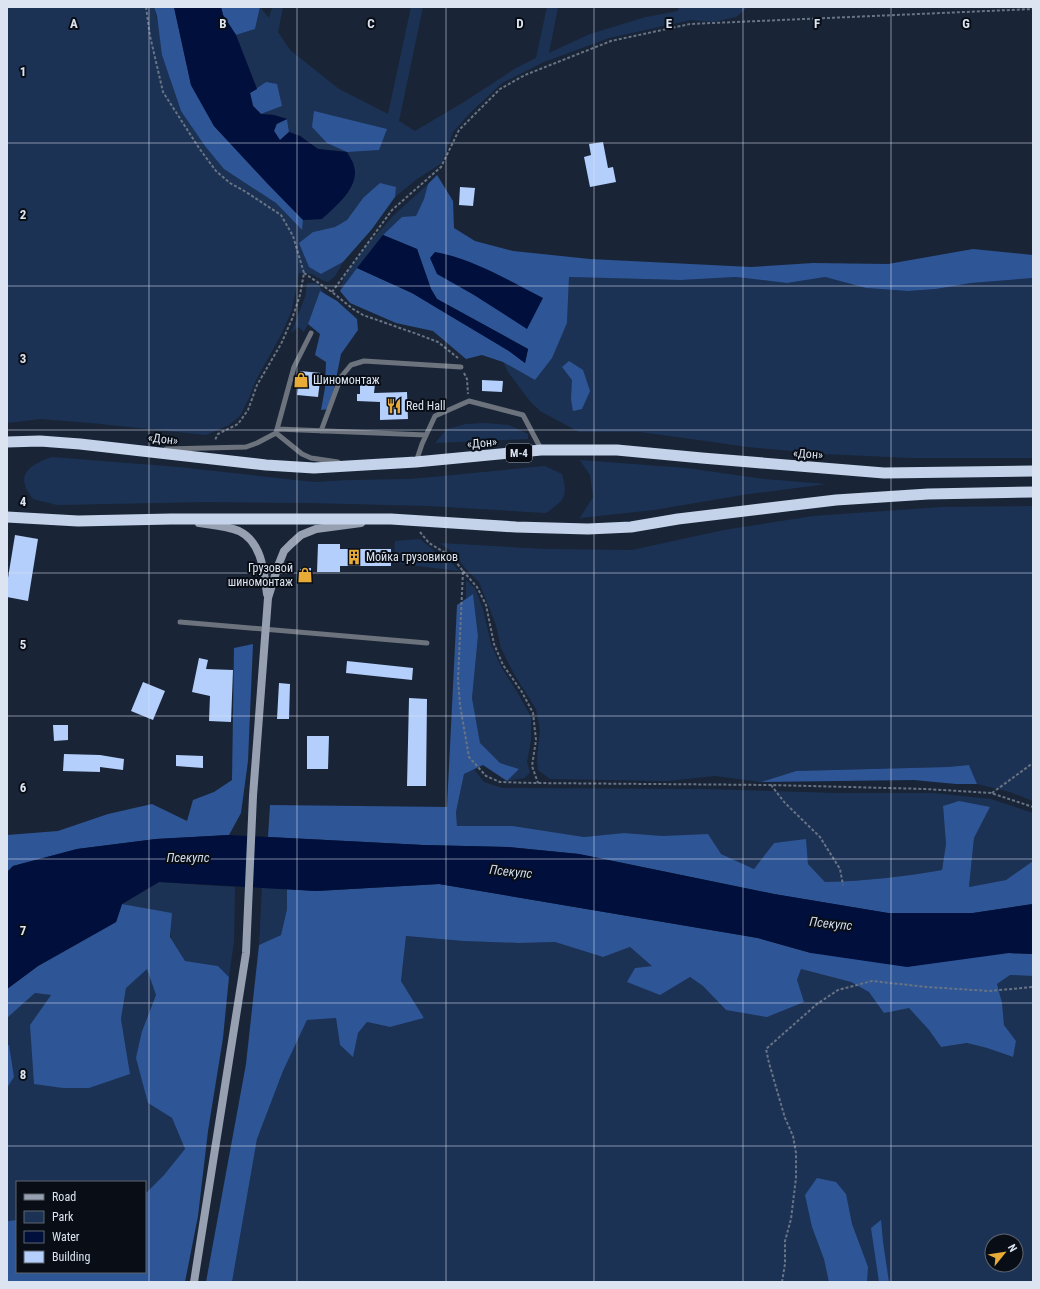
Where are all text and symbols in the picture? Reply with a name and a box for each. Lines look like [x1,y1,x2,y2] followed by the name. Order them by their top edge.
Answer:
[70,16,78,31] text: A
[219,16,227,31] text: B
[367,16,375,31] text: C
[516,16,524,31] text: D
[666,16,673,31] text: E
[814,16,820,31] text: F
[962,16,970,31] text: G
[20,64,26,79] text: 1
[20,207,27,222] text: 2
[20,351,26,366] text: 3
[292,371,310,389] shop icon: Шиномонтаж
[313,373,380,387] place label: Шиномонтаж
[385,397,403,415] restaurant icon: Red Hall
[406,399,445,413] place label: Red Hall
[147,430,179,448] street label: «Дон»
[466,435,498,451] street label: «Дон»
[506,444,532,462] road number: М-4
[793,446,823,462] street label: «Дон»
[20,494,27,509] text: 4
[345,548,363,566] building icon: Мойка грузовиков
[366,550,458,564] place label: Мойка грузовиков
[228,561,293,589] place label: Грузовой шиномонтаж
[296,566,314,584] shop icon: Грузовой шиномонтаж
[20,637,27,652] text: 5
[20,780,27,795] text: 6
[166,850,210,865] water label: Псекупс
[489,862,533,881] water label: Псекупс
[809,914,853,933] water label: Псекупс
[20,923,27,938] text: 7
[20,1067,26,1082] text: 8
[16,1181,146,1273] legend
[52,1190,76,1204] text: Road
[52,1210,74,1224] text: Park
[52,1230,80,1244] text: Water
[984,1233,1024,1273] north arrow
[1005,1242,1020,1255] text: N
[52,1250,90,1264] text: Building

